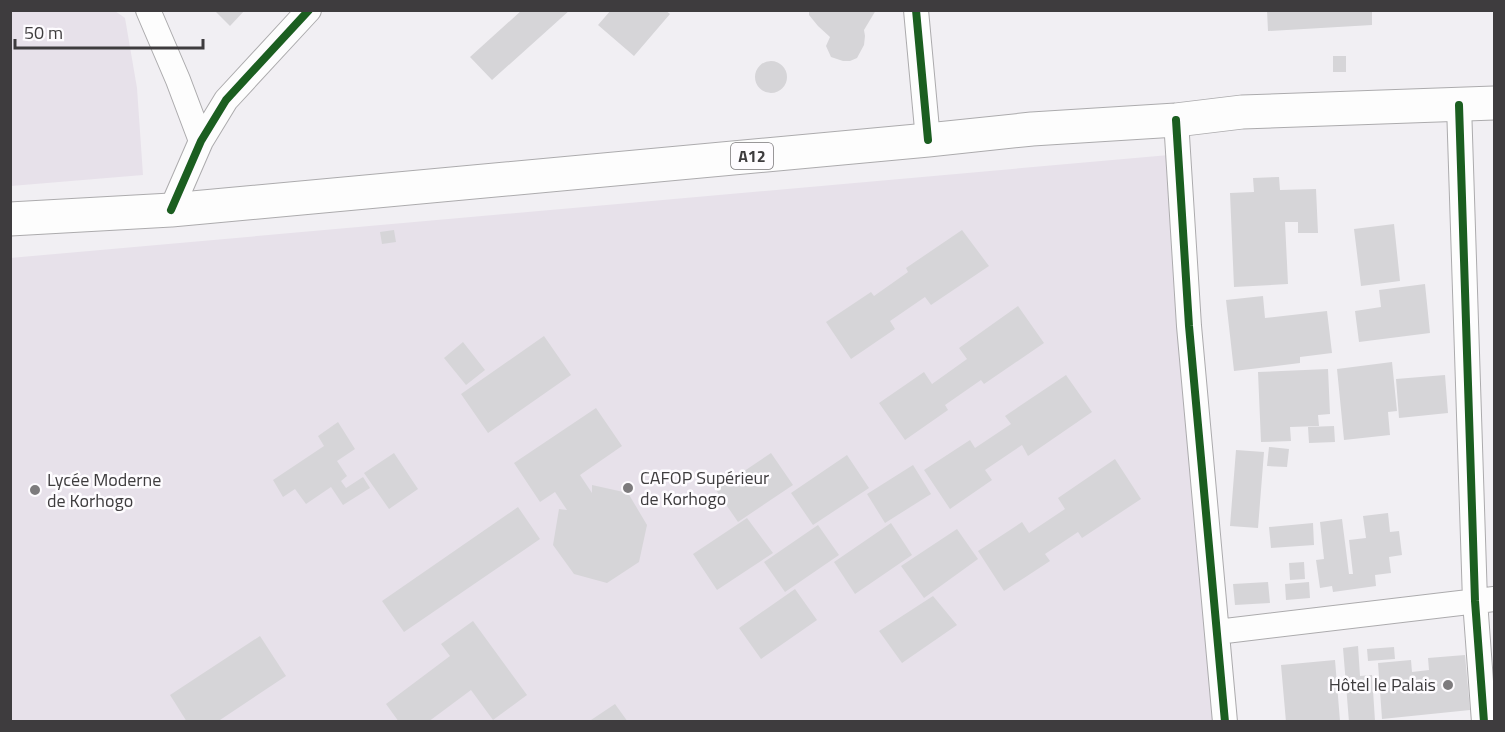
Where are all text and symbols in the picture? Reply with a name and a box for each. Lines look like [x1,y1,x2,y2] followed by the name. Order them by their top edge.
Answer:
[15,12,202,50] scale bar
[24,19,63,46] text: 50 m
[731,143,773,169] road number: A12
[640,464,769,512] place label: CAFOP Supérieur de Korhogo
[47,466,161,514] place label: Lycée Moderne de Korhogo
[621,481,635,495] marker: CAFOP Supérieur de Korhogo
[28,483,42,497] marker: Lycée Moderne de Korhogo
[1329,671,1436,698] place label: Hôtel le Palais
[1441,678,1455,692] marker: Hôtel le Palais

